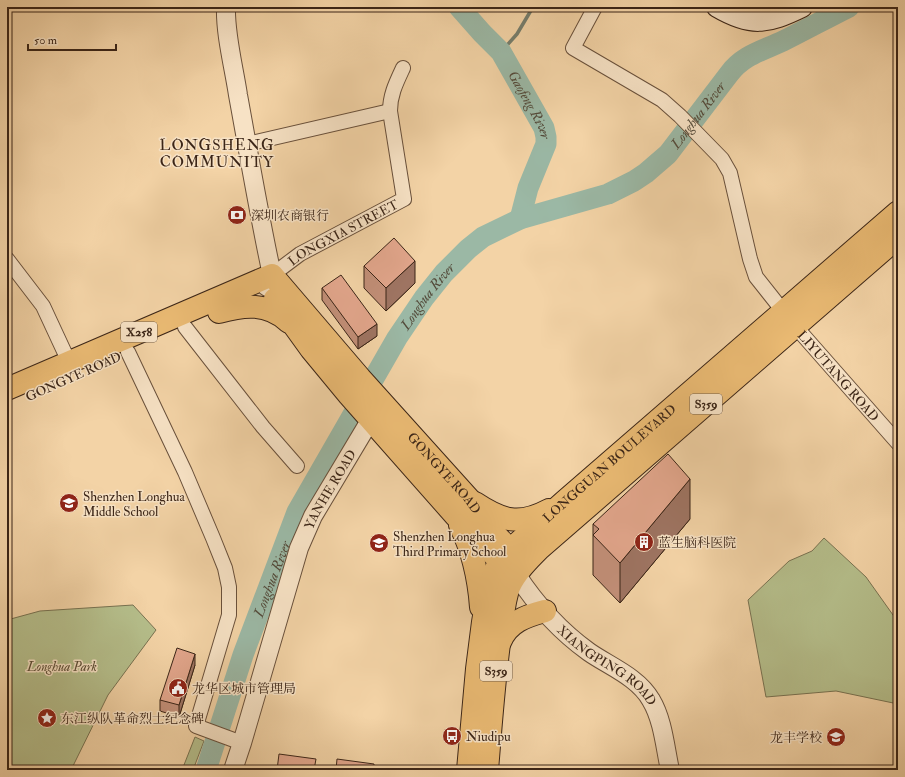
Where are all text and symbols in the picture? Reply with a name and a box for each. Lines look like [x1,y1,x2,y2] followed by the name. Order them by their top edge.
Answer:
[28,26,116,52] scale bar
[34,33,58,48] text: 50 m
[504,68,554,141] water label: Gaofeng River
[667,78,730,153] water label: Longhua River
[160,136,274,172] district label: LONGSHENG COMMUNITY
[285,196,401,269] street label: LONGXIA STREET
[226,204,248,226] bank icon: 深圳农商银行
[251,208,329,224] place label: 深圳农商银行
[396,259,459,334] water label: Longhua River
[121,322,157,342] road number: X258
[794,328,882,425] street label: LIYUTANG ROAD
[23,349,124,405] street label: GONGYE ROAD
[690,394,722,414] road number: S359
[540,401,680,526] street label: LONGGUAN BOULEVARD
[404,429,484,517] street label: GONGYE ROAD
[301,447,360,532] street label: YANHE ROAD
[83,489,185,520] place label: Shenzhen Longhua Middle School
[58,492,80,514] school or university icon: Shenzhen Longhua Middle School
[393,529,507,561] place label: Shenzhen Longhua Third Primary School
[633,531,655,553] building icon: 蓝生脑科医院
[368,532,390,554] school or university icon: Shenzhen Longhua Third Primary School
[658,535,736,551] place label: 蓝生脑科医院
[250,538,295,621] water label: Longhua River
[553,622,659,708] street label: XIANGPING ROAD
[26,659,97,675] park label: Longhua Park
[480,661,512,681] road number: S359
[167,677,189,699] public building icon: 龙华区城市管理局
[192,681,296,697] place label: 龙华区城市管理局
[36,707,58,729] place icon: 东江纵队革命烈士纪念碑
[61,711,204,727] place label: 东江纵队革命烈士纪念碑
[441,725,463,747] bus stop icon: Niudipu
[825,726,847,748] school or university icon: 龙丰学校
[466,729,511,746] place label: Niudipu
[770,730,822,746] place label: 龙丰学校

